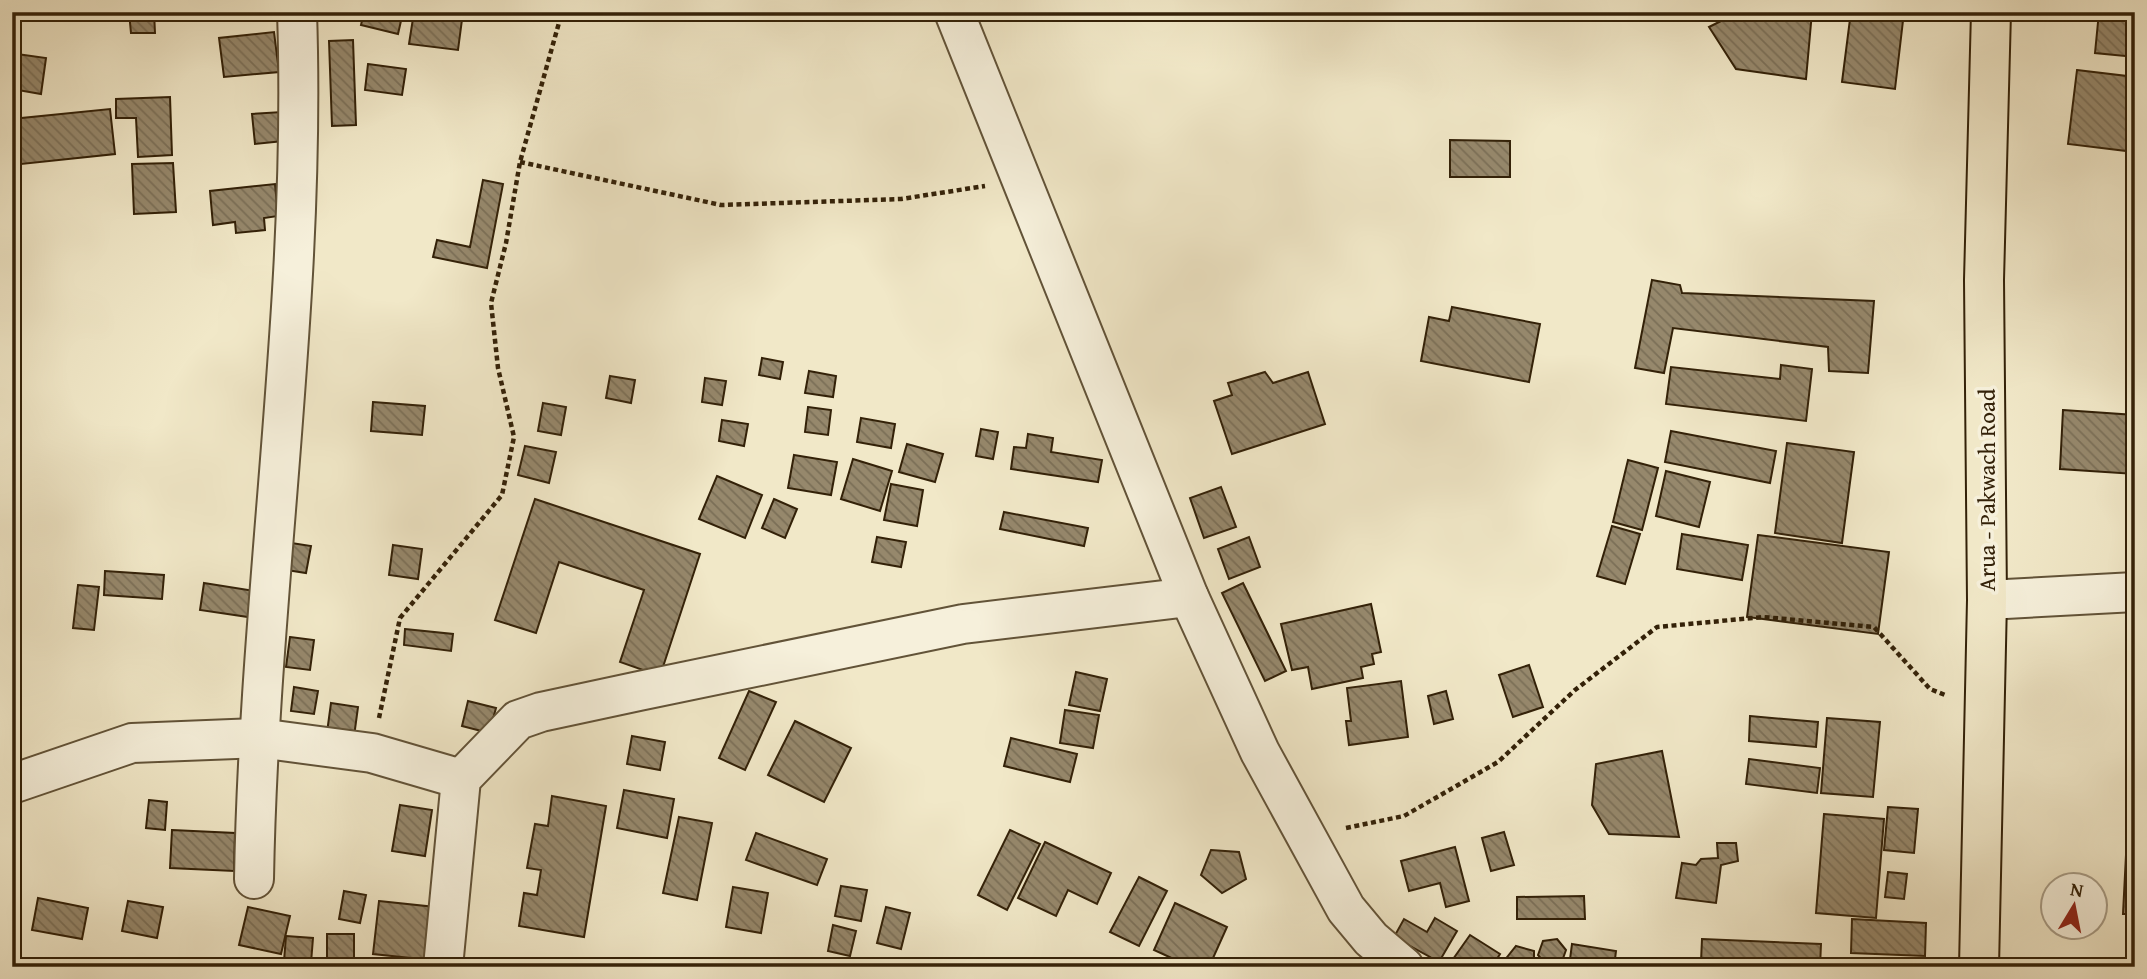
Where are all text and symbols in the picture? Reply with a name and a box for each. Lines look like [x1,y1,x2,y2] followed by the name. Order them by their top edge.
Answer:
[1970,388,2003,591] street label: Arua - Pakwach Road
[2038,870,2108,940] north arrow
[2068,874,2086,904] text: N

